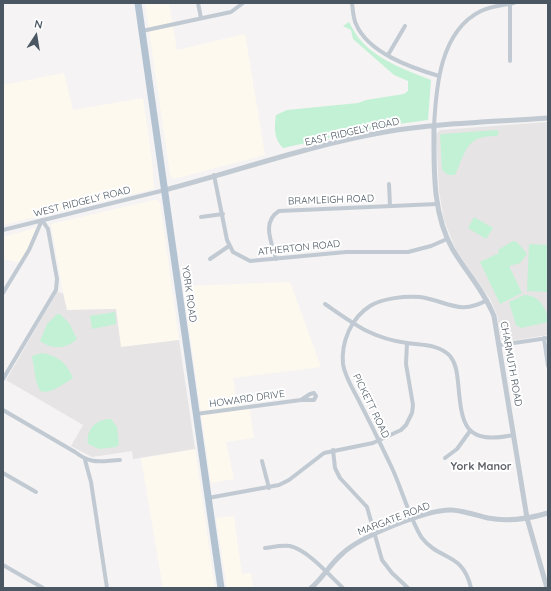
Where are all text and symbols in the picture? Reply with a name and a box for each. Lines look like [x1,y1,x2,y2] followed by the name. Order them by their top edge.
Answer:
[16,16,56,56] north arrow
[33,17,44,32] text: N
[304,115,400,149] street label: EAST RIDGELY ROAD
[32,184,132,220] street label: WEST RIDGELY ROAD
[288,192,374,208] street label: BRAMLEIGH ROAD
[257,238,341,258] street label: ATHERTON ROAD
[179,265,199,323] street label: YORK ROAD
[498,321,524,407] street label: CHARMUTH ROAD
[350,372,392,440] street label: PICKETT ROAD
[209,388,285,410] street label: HOWARD DRIVE
[450,460,512,474] district label: York Manor
[356,500,432,538] street label: MARGATE ROAD

